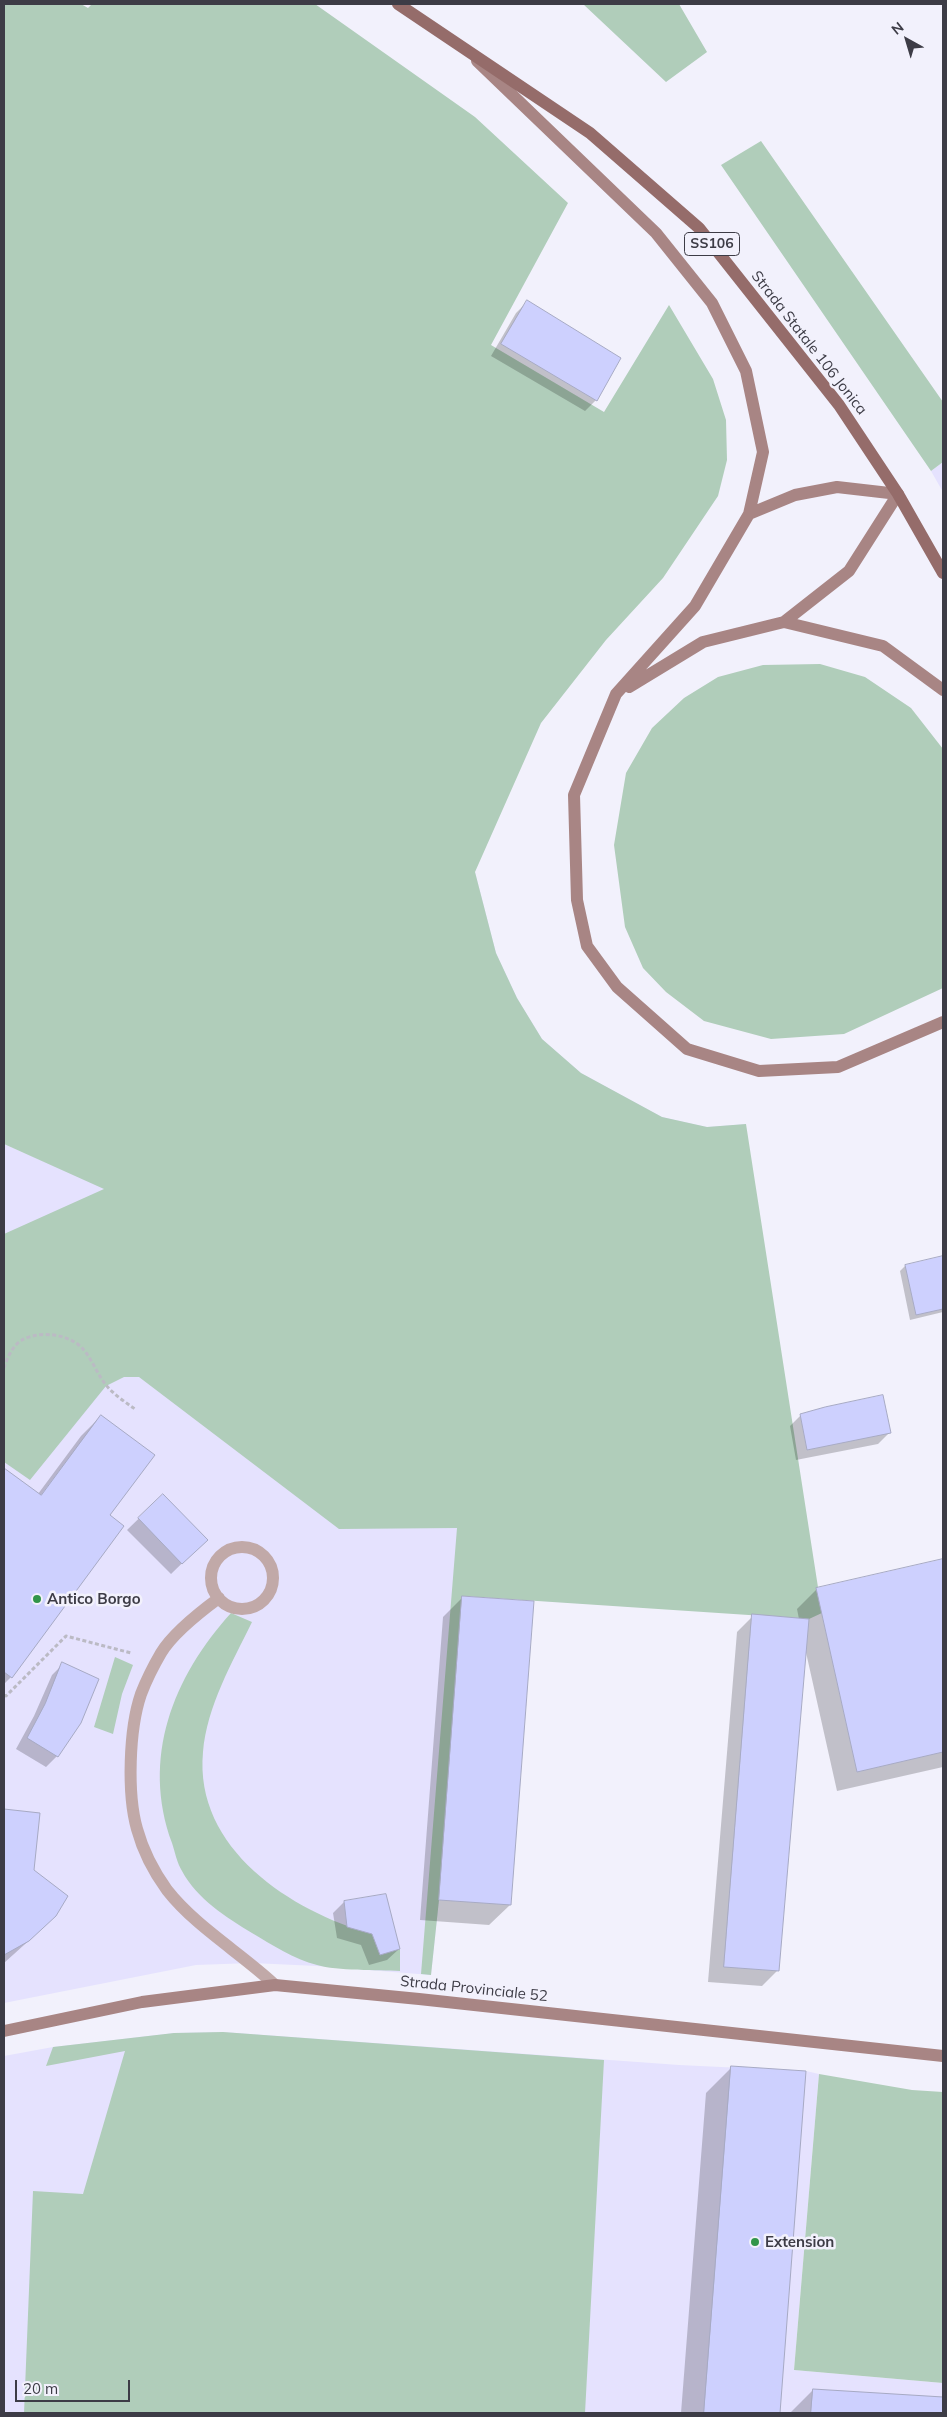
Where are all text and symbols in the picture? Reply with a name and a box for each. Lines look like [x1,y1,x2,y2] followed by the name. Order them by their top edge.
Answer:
[882,15,932,65] north arrow
[888,18,907,39] text: N
[684,232,740,255] road number: SS106
[747,268,871,418] street label: Strada Statale 106 Jonica
[47,1590,141,1608] place label: Antico Borgo
[31,1593,43,1605] marker: Antico Borgo
[399,1972,549,2006] street label: Strada Provinciale 52
[765,2233,834,2251] place label: Extension
[749,2236,761,2248] marker: Extension
[18,2370,132,2402] scale bar
[23,2379,58,2398] text: 20 m

